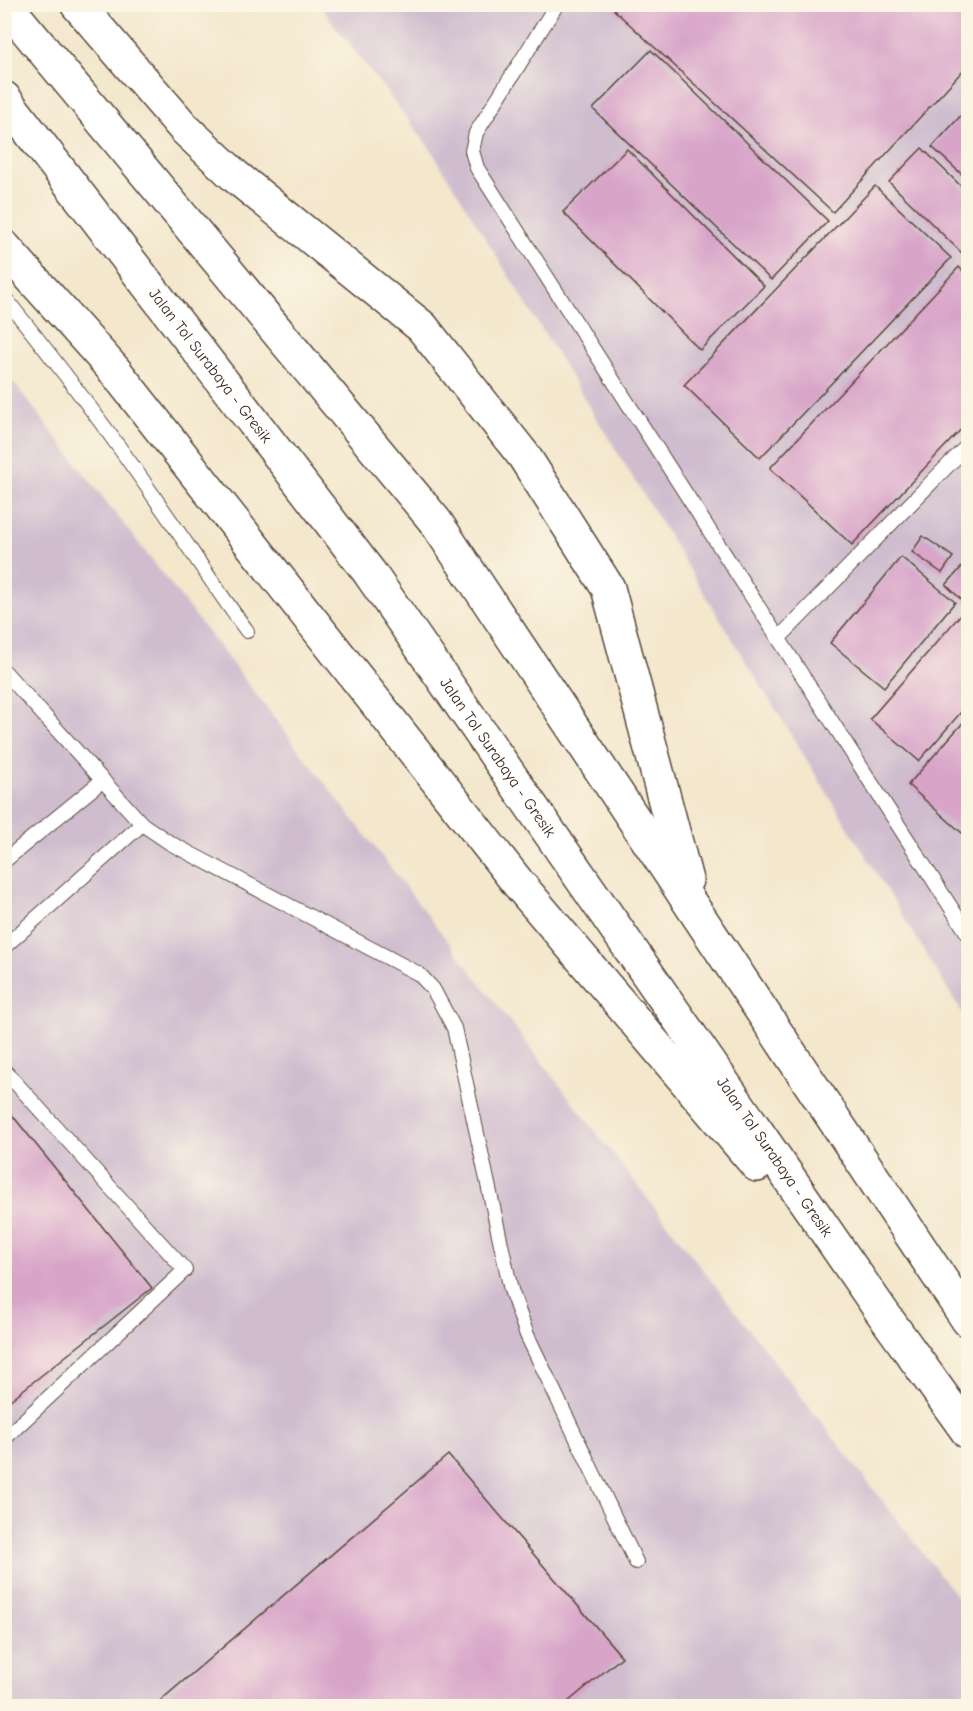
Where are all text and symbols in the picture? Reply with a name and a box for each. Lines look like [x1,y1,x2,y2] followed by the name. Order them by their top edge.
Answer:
[145,285,275,447] street label: Jalan Tol Surabaya - Gresik
[436,674,559,841] street label: Jalan Tol Surabaya - Gresik
[713,1074,836,1240] street label: Jalan Tol Surabaya - Gresik

